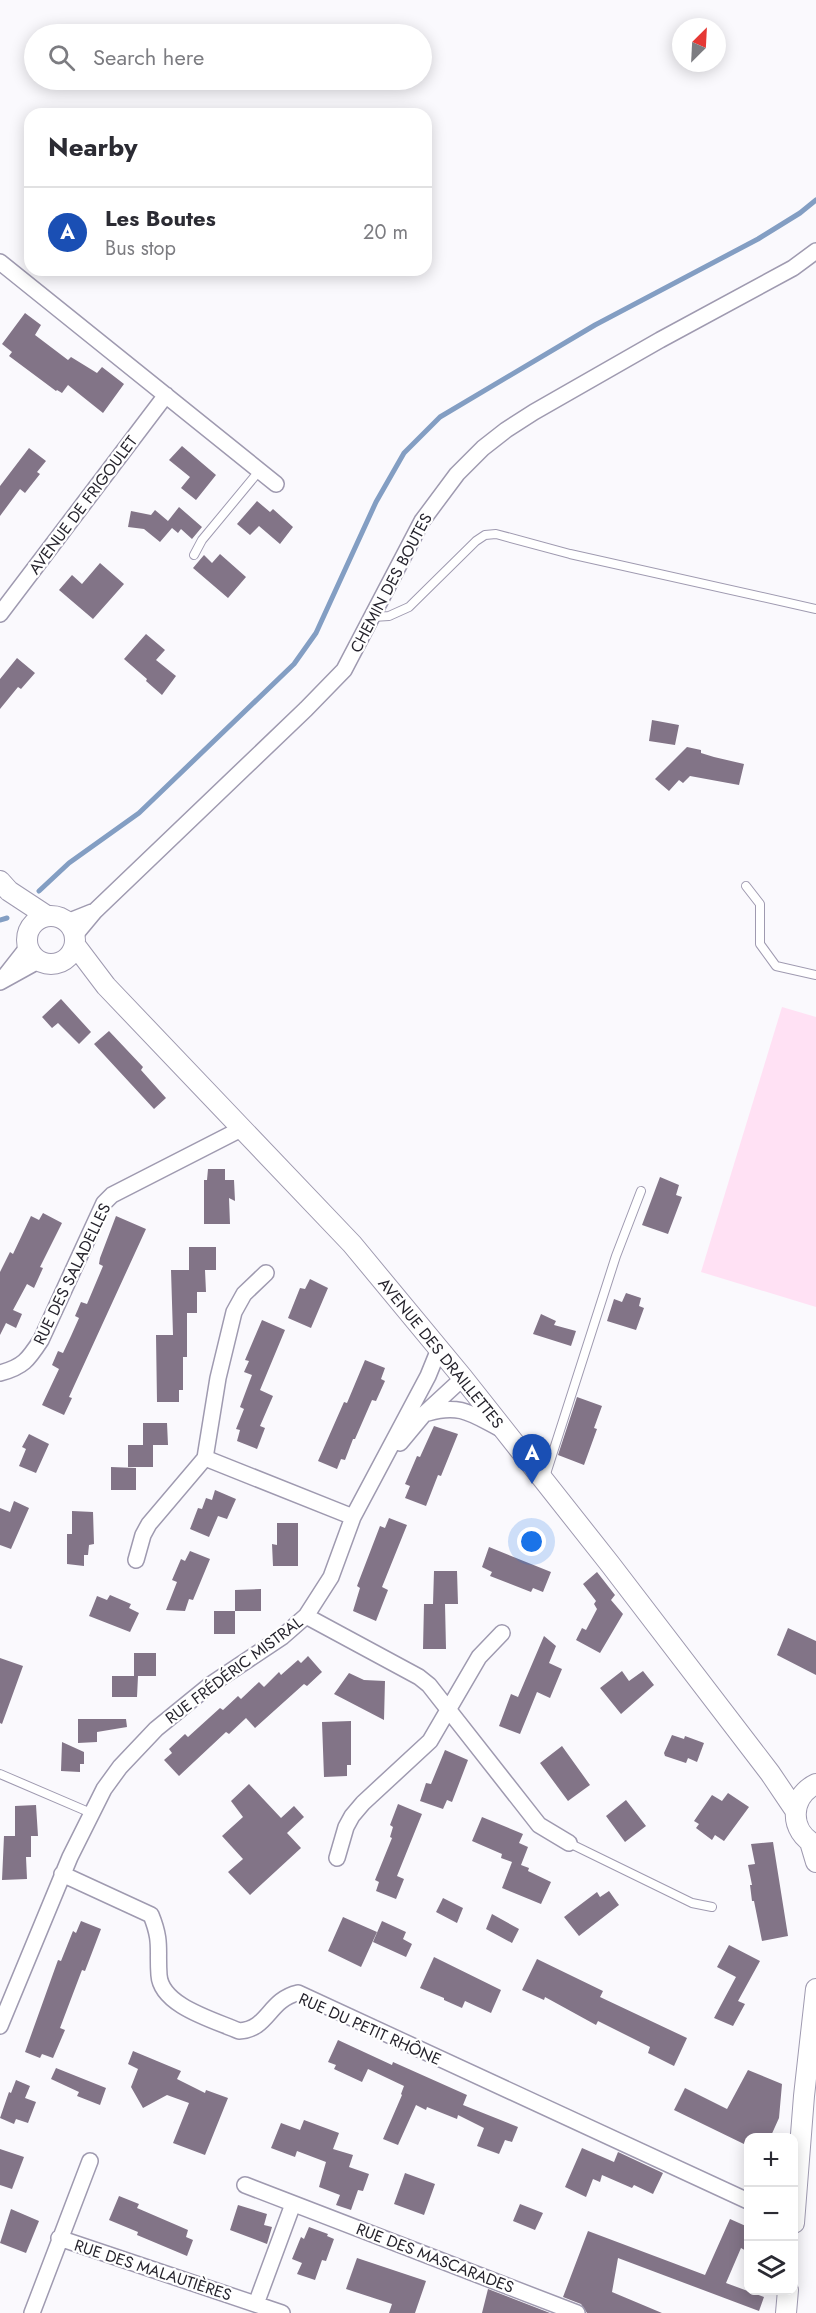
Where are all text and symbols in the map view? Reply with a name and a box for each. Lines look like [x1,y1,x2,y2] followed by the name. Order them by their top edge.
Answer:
[672,18,726,72] north arrow
[24,24,432,90] search box
[45,41,78,74] icon: search
[93,41,204,73] text: Search here
[48,128,137,166] text: Nearby
[105,202,216,234] text: Les Boutes
[60,218,75,247] text: A
[363,218,408,247] text: 20 m
[105,234,176,263] text: Bus stop
[23,430,143,579] street label: AVENUE DE FRIGOULET
[344,509,438,657] street label: CHEMIN DES BOUTES
[28,1199,116,1349] street label: RUE DES SALADELLES
[373,1273,509,1433] street label: AVENUE DES DRAILLETTES
[512,1434,552,1484] pin: A
[517,1527,546,1556] your location
[161,1610,308,1729] street label: RUE FRÉDÉRIC MISTRAL
[295,1987,445,2071] street label: RUE DU PETIT RHÔNE
[744,2133,798,2295] map controls
[744,2133,798,2187] button: +
[744,2187,798,2241] button: −
[353,2217,517,2299] street label: RUE DES MASCARADES
[71,2234,235,2306] street label: RUE DES MALAUTIÈRES
[744,2241,798,2295] button: layers

